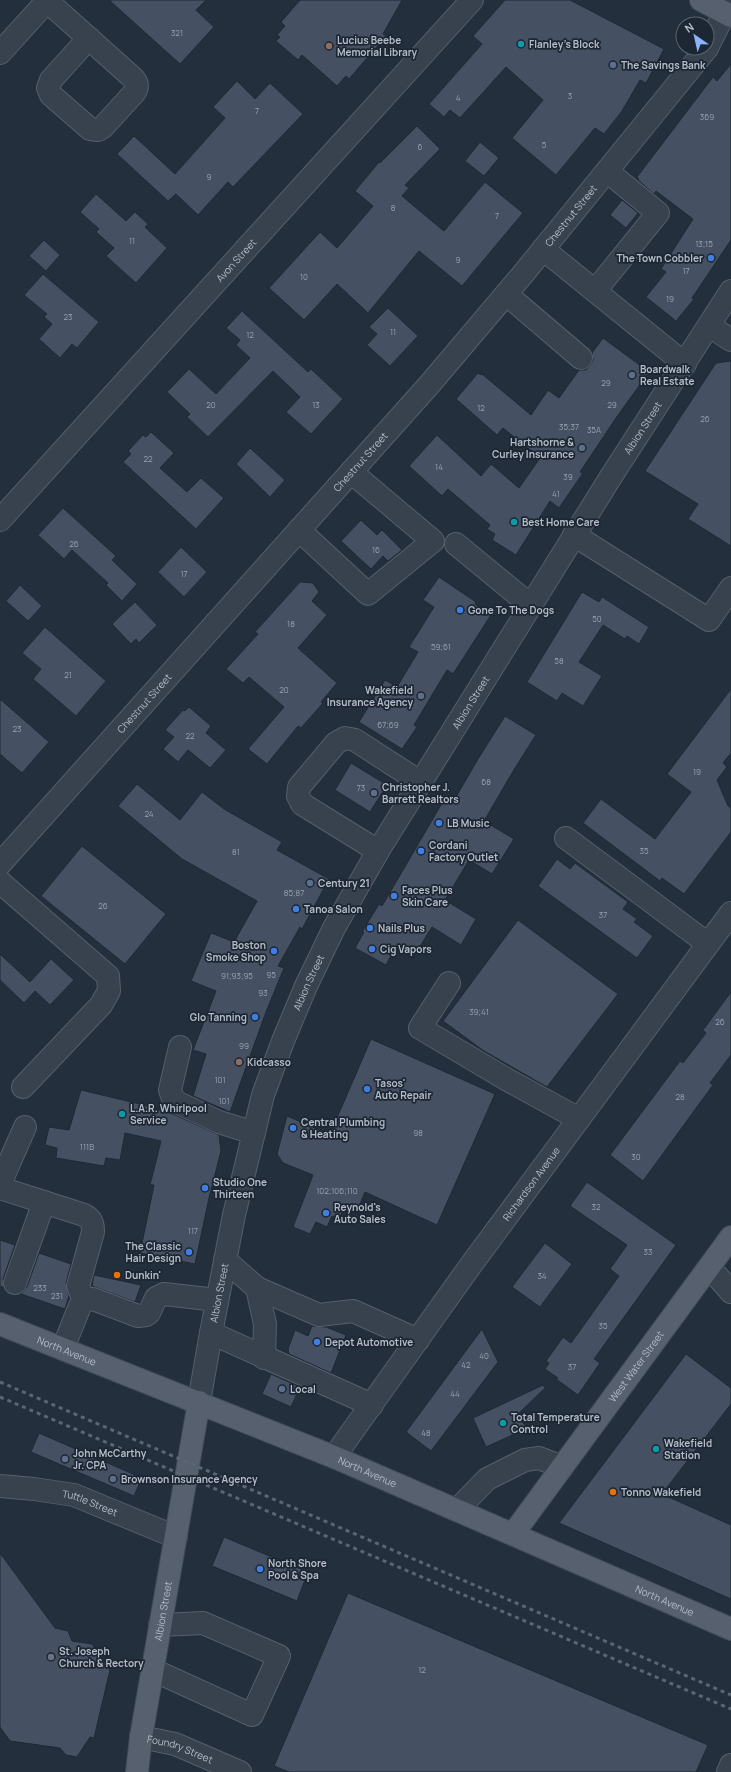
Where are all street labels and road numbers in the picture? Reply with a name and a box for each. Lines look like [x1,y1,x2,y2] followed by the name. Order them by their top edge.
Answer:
[541,182,600,249] street label: Chestnut Street
[213,235,259,285] street label: Avon Street
[620,399,665,457] street label: Albion Street
[330,429,391,495] street label: Chestnut Street
[114,670,175,736] street label: Chestnut Street
[449,673,492,732] street label: Albion Street
[289,952,327,1013] street label: Albion Street
[499,1144,563,1223] street label: Richardson Avenue
[206,1262,231,1324] street label: Albion Street
[605,1328,667,1405] street label: West Water Street
[35,1333,99,1369] street label: North Avenue
[336,1453,399,1490] street label: North Avenue
[61,1486,120,1519] street label: Tuttle Street
[151,1580,175,1642] street label: Albion Street
[633,1581,696,1619] street label: North Avenue
[146,1731,215,1767] street label: Foundry Street

